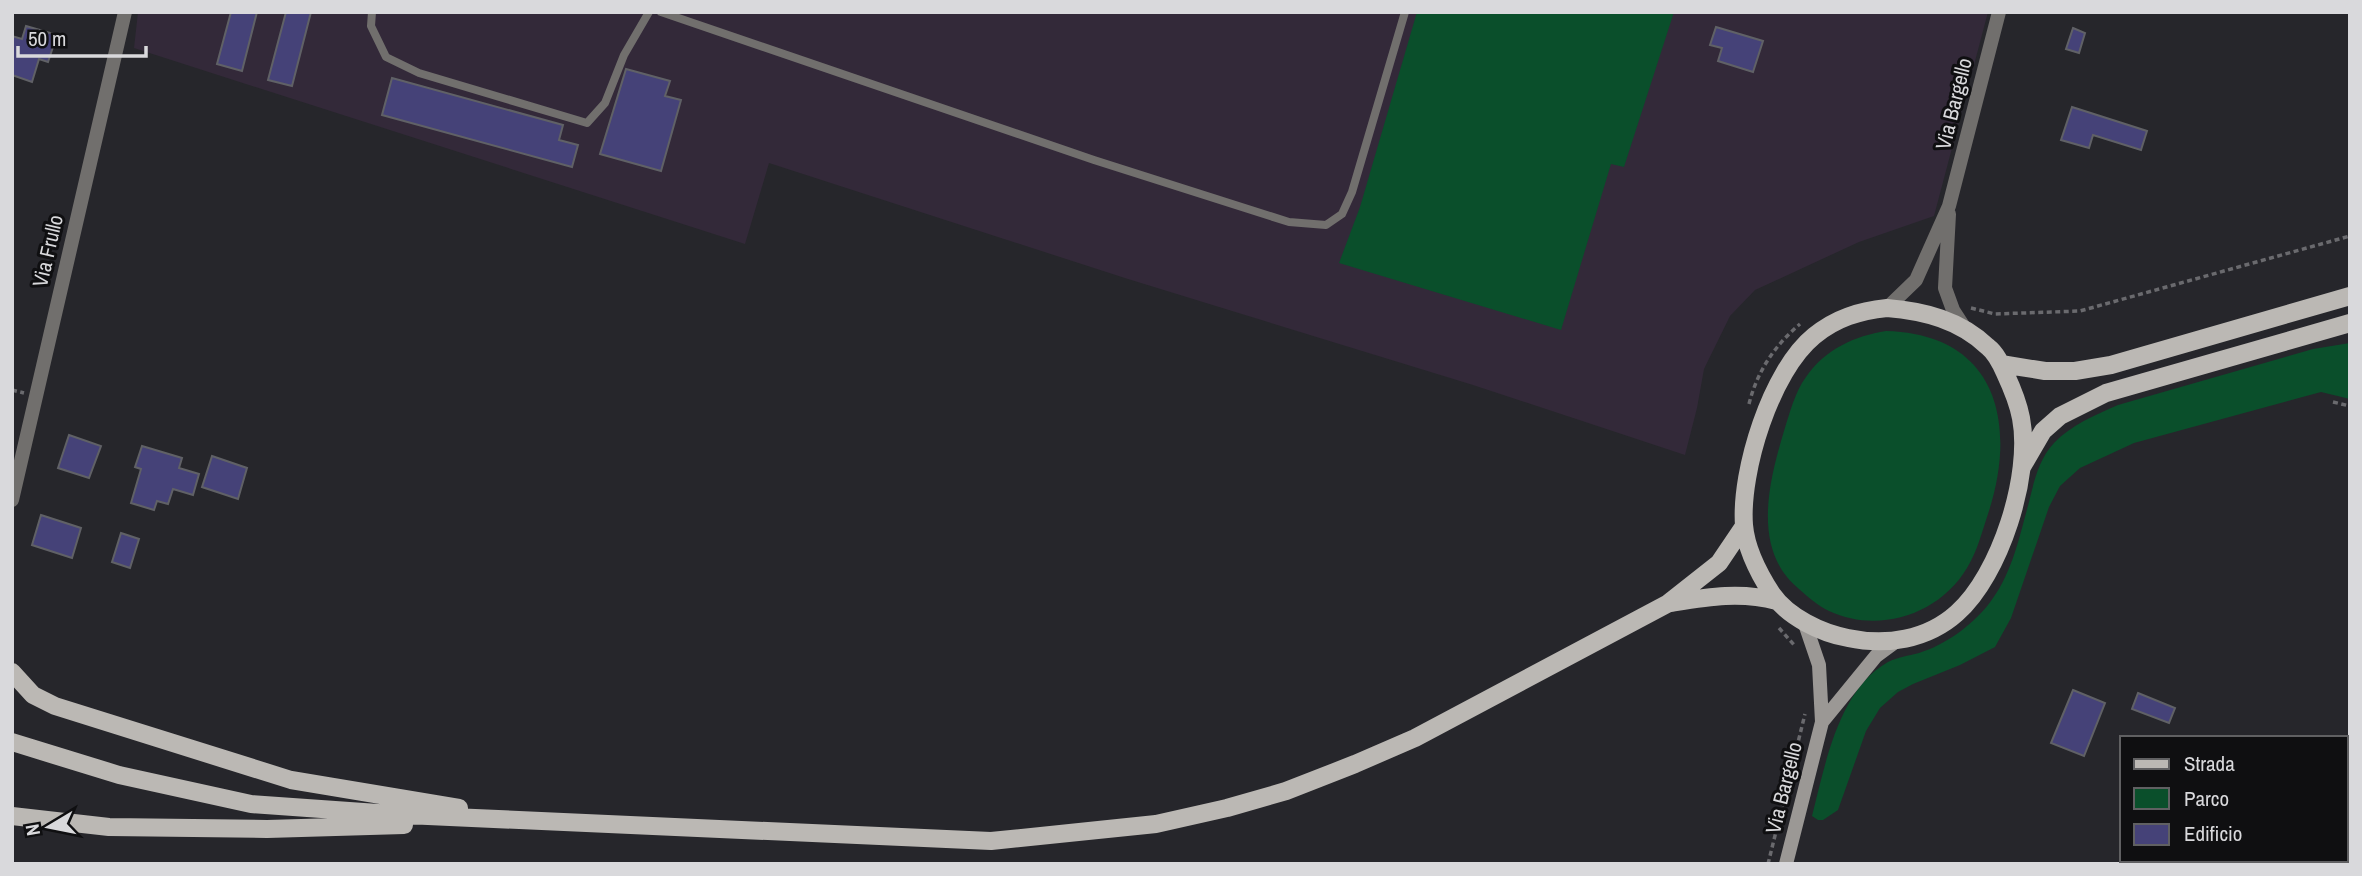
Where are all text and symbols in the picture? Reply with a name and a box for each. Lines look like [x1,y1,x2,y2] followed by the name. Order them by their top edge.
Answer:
[18,14,145,58] scale bar
[28,24,66,53] text: 50 m
[1928,55,1979,153] street label: Via Bargello
[25,212,70,290] street label: Via Frullo
[2120,736,2348,862] legend
[1758,739,1809,837] street label: Via Bargello
[2184,749,2235,778] text: Strada
[2184,784,2229,813] text: Parco
[14,792,84,862] north arrow
[2184,819,2242,848] text: Edificio
[18,822,46,838] text: N

